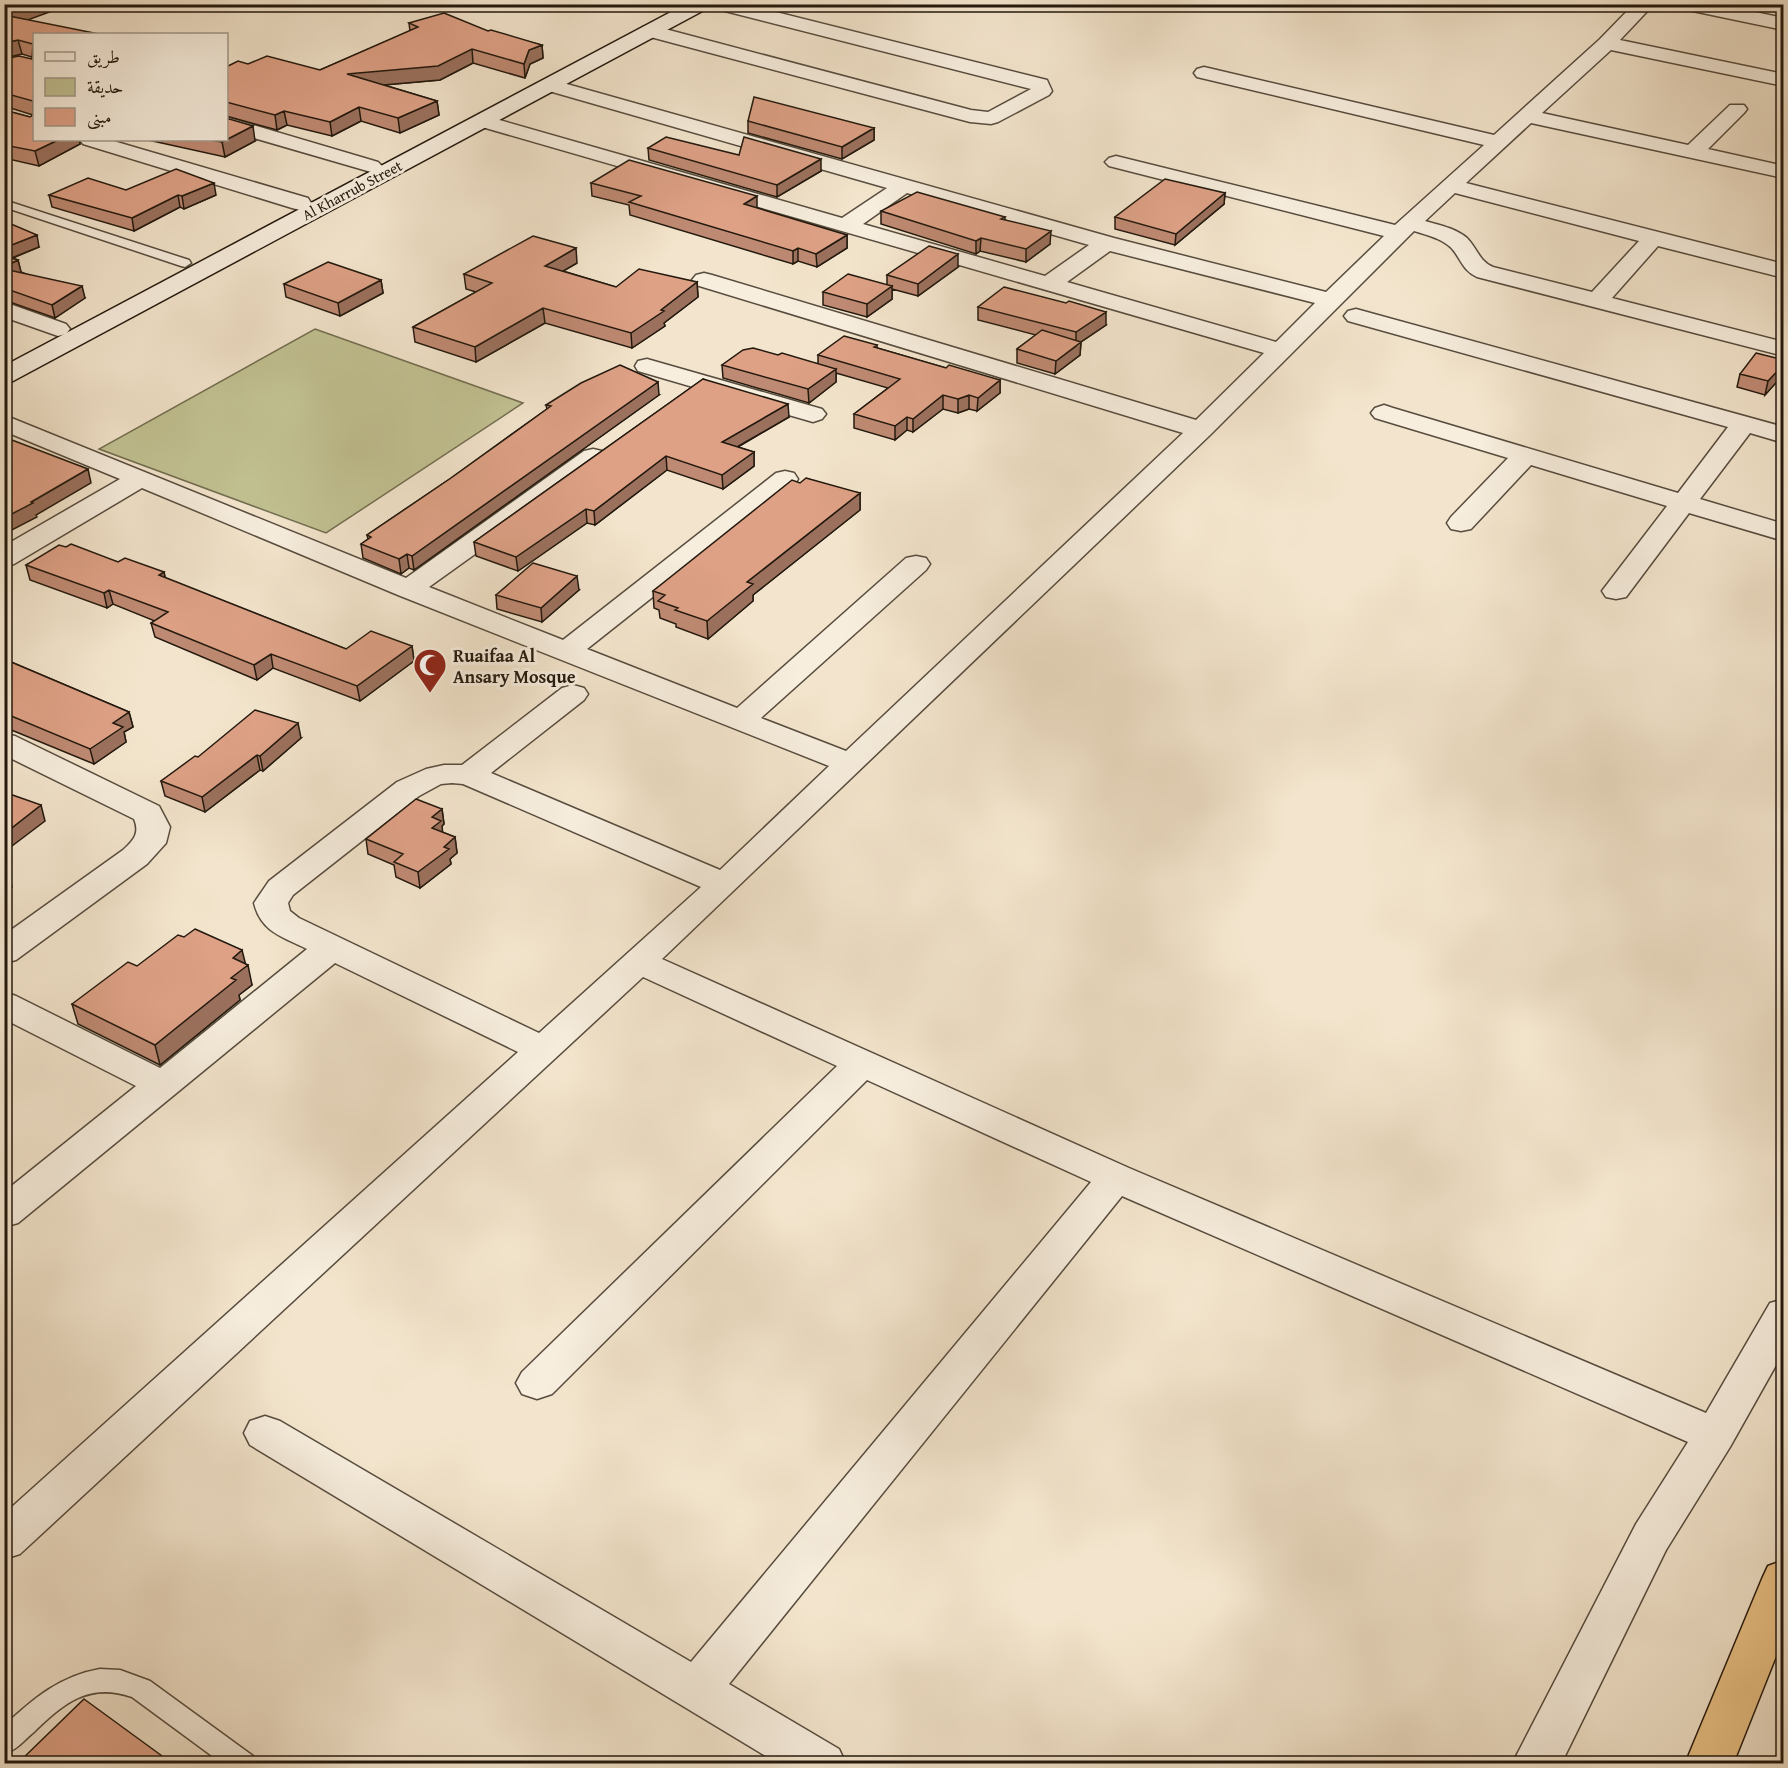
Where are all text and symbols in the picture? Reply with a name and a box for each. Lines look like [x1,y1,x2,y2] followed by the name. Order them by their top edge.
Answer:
[33,33,228,141] legend
[87,43,120,70] text: طريق
[87,73,123,100] text: حديقة
[87,103,112,130] text: مبنى
[298,154,406,225] street label: Al Kharrub Street
[453,642,576,690] place label: Ruaifaa Al Ansary Mosque
[412,647,448,694] mosque icon: Ruaifaa Al Ansary Mosque

